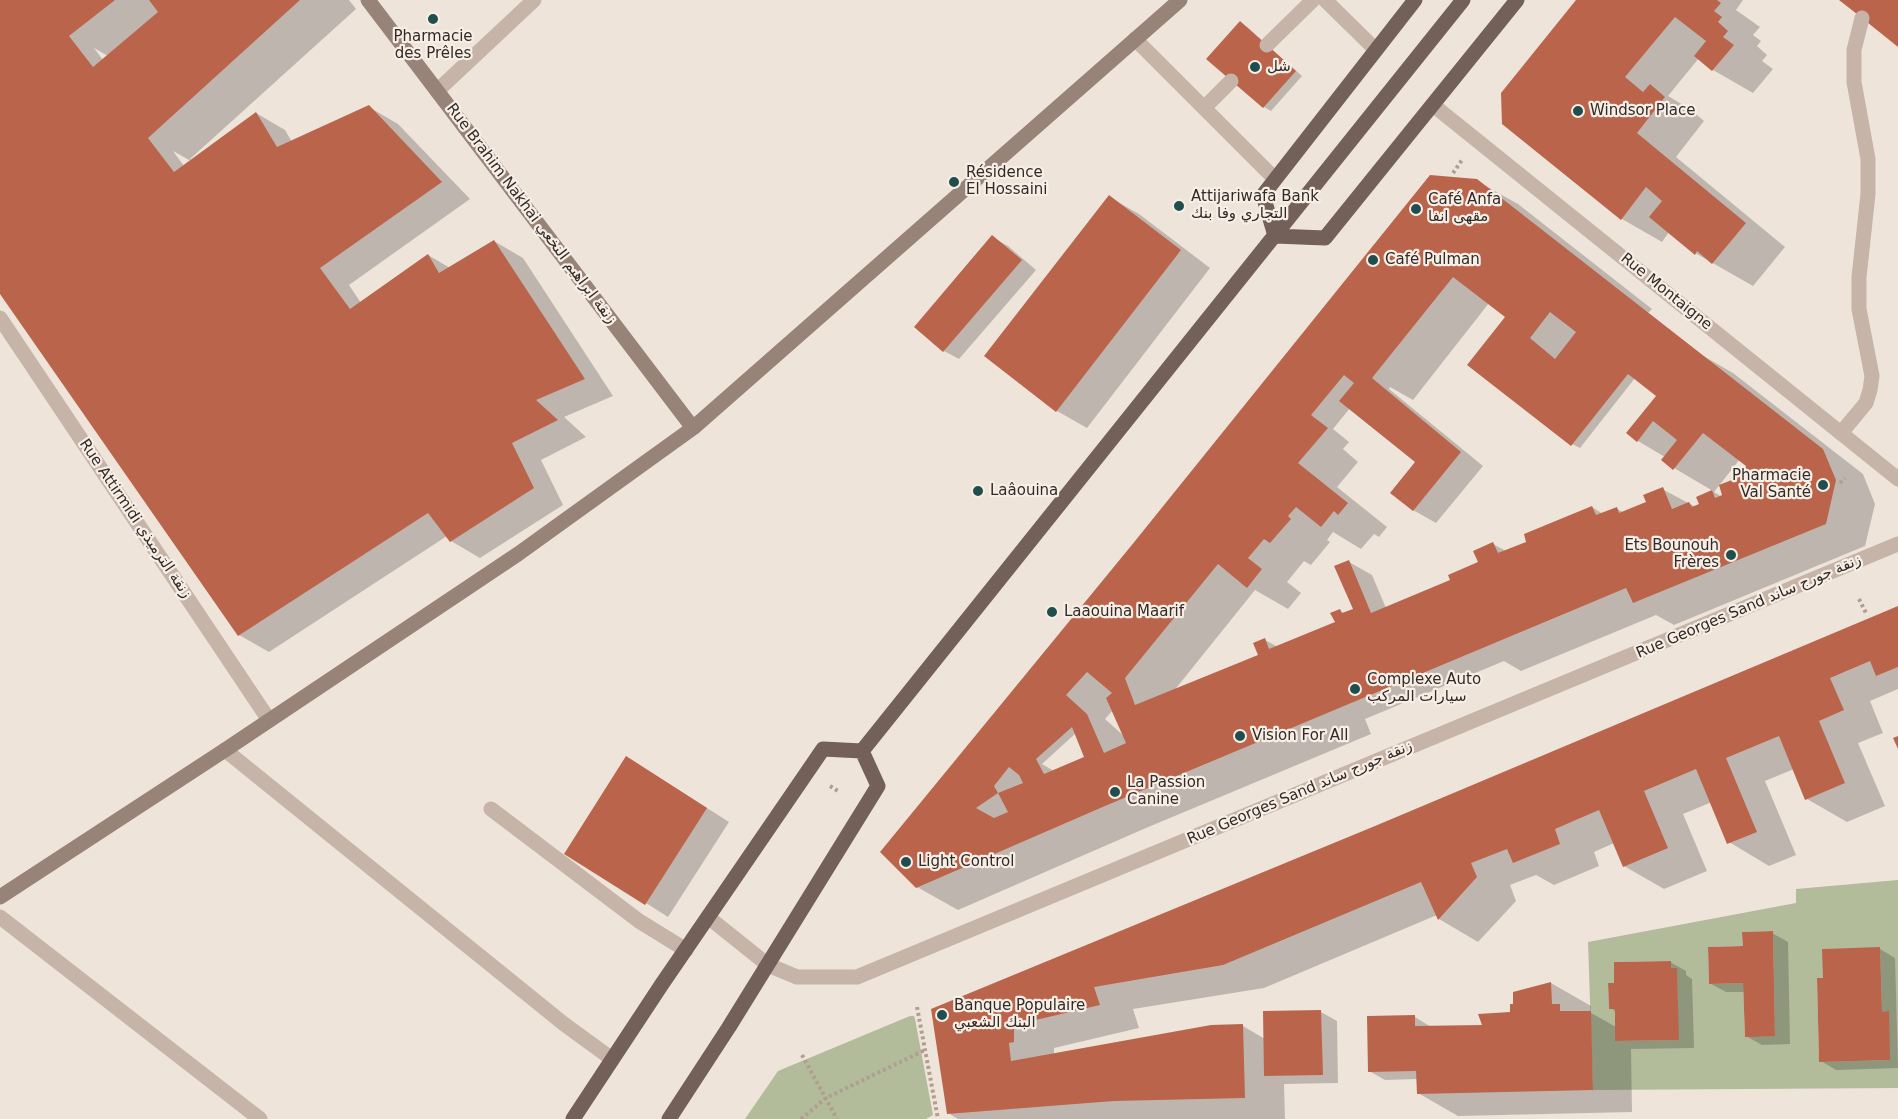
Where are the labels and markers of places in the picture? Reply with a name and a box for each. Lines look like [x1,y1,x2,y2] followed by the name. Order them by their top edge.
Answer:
[426,12,440,26] marker: Pharmacie des Prêles
[393,28,473,63] place label: Pharmacie des Prêles
[1267,58,1291,76] place label: شل
[1248,60,1262,74] marker: شل
[1590,102,1696,120] place label: Windsor Place
[1571,104,1585,118] marker: Windsor Place
[966,164,1048,199] place label: Résidence El Hossaini
[947,175,961,189] marker: Résidence El Hossaini
[1191,188,1319,223] place label: Attijariwafa Bank التجاري وفا بنك
[1428,191,1501,226] place label: Café Anfa مقهى انفا
[1172,199,1186,213] marker: Attijariwafa Bank التجاري وفا بنك
[1409,202,1423,216] marker: Café Anfa مقهى انفا
[1385,251,1480,269] place label: Café Pulman
[1366,253,1380,267] marker: Café Pulman
[1732,467,1811,502] place label: Pharmacie Val Santé
[1816,478,1830,492] marker: Pharmacie Val Santé
[990,482,1058,500] place label: Laâouina
[971,484,985,498] marker: Laâouina
[1624,537,1719,572] place label: Ets Bounouh Frères
[1724,548,1738,562] marker: Ets Bounouh Frères
[1064,603,1184,621] place label: Laaouina Maarif
[1045,605,1059,619] marker: Laaouina Maarif
[1367,671,1481,706] place label: Complexe Auto سيارات المركب
[1348,682,1362,696] marker: Complexe Auto سيارات المركب
[1252,727,1348,745] place label: Vision For All
[1233,729,1247,743] marker: Vision For All
[1127,774,1205,809] place label: La Passion Canine
[1108,785,1122,799] marker: La Passion Canine
[918,853,1014,871] place label: Light Control
[899,855,913,869] marker: Light Control
[954,997,1085,1032] place label: Banque Populaire البنك الشعبي
[935,1008,949,1022] marker: Banque Populaire البنك الشعبي

